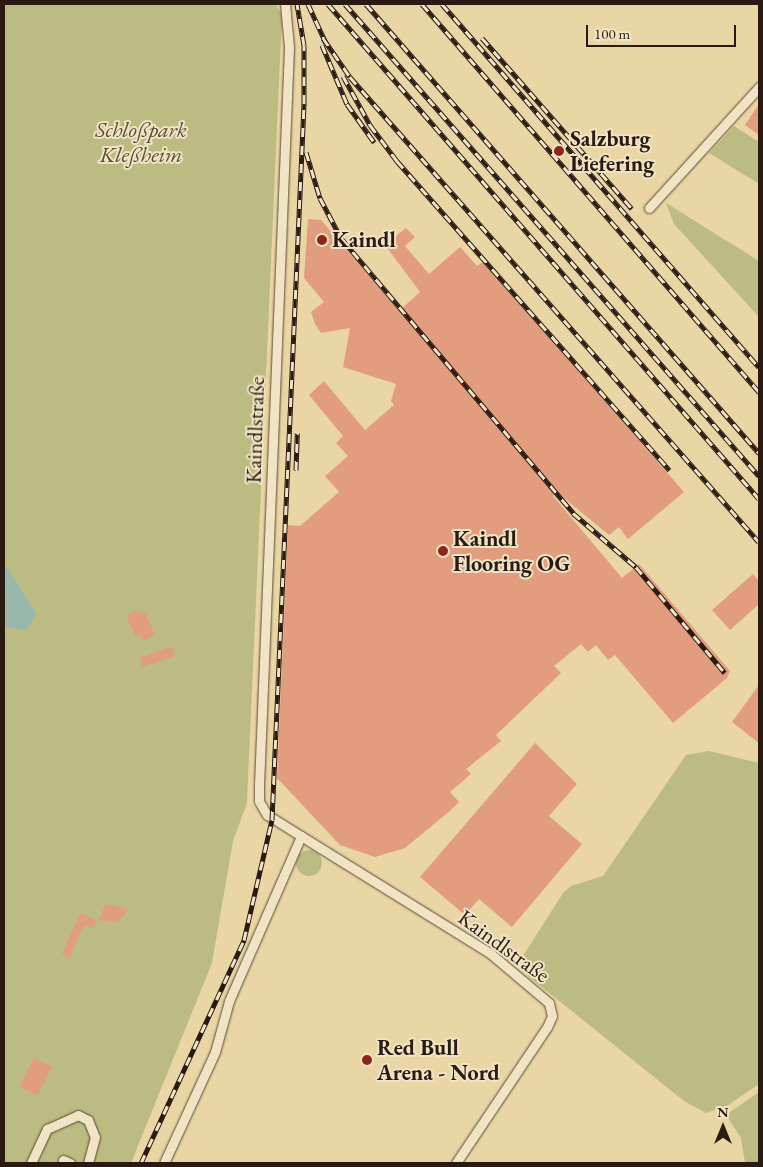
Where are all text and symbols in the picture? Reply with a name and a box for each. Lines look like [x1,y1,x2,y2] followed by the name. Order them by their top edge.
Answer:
[588,15,738,47] scale bar
[594,24,630,43] text: 100 m
[95,116,187,168] park label: Schloßpark Kleßheim
[570,125,654,176] place label: Salzburg Liefering
[552,144,566,158] marker: Salzburg Liefering
[332,227,396,253] place label: Kaindl
[316,234,328,246] marker: Kaindl
[240,376,270,484] street label: Kaindlstraße
[453,525,570,576] place label: Kaindl Flooring OG
[437,545,449,557] marker: Kaindl Flooring OG
[453,904,555,988] street label: Kaindlstraße
[377,1034,500,1086] place label: Red Bull Arena - Nord
[361,1054,373,1066] marker: Red Bull Arena - Nord
[698,1102,748,1152] north arrow
[717,1103,729,1121] text: N

